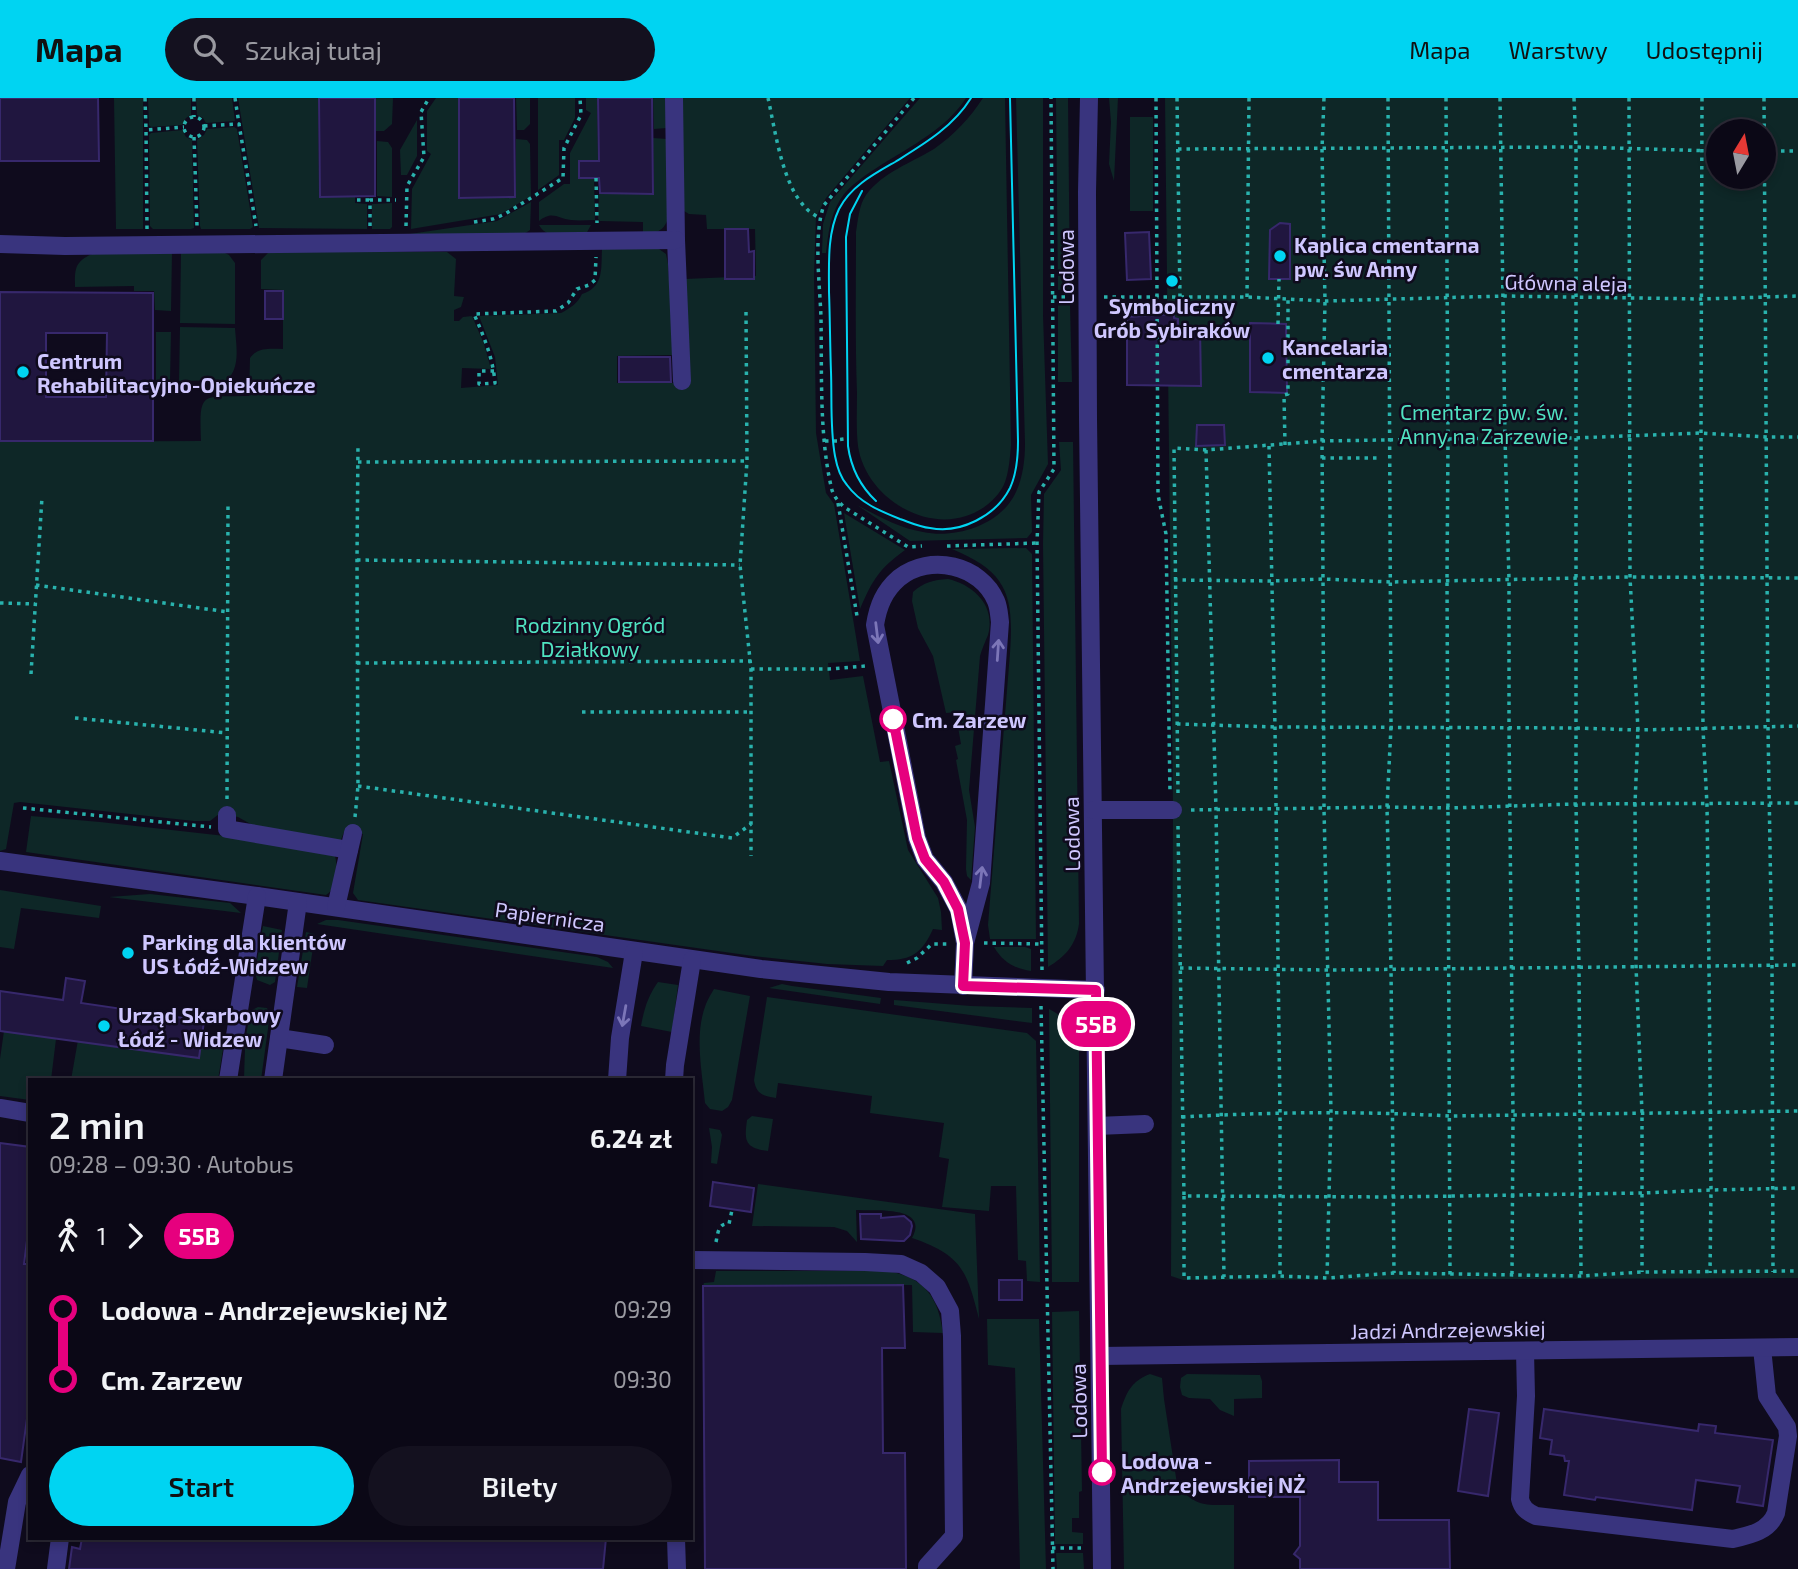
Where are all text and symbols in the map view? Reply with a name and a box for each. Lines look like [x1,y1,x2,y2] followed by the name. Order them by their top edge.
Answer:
[165,18,655,81] search box
[35,29,123,69] text: Mapa
[189,30,227,68] icon: search
[245,34,382,65] text: Szukaj tutaj
[1409,35,1471,64] text: Mapa
[1509,35,1608,64] text: Warstwy
[1646,35,1763,64] text: Udostępnij
[1706,119,1776,189] north arrow
[1706,119,1776,189] map controls
[1053,229,1078,305] street label: Lodowa
[1294,232,1480,282] place label: Kaplica cmentarna pw. św Anny
[1272,248,1288,264] marker: Kaplica cmentarna pw. św Anny
[1504,268,1628,297] street label: Główna aleja
[1164,273,1180,289] marker: Symboliczny Grób Sybiraków
[1094,293,1250,343] place label: Symboliczny Grób Sybiraków
[1282,334,1388,383] place label: Kancelaria cmentarza
[37,348,316,398] place label: Centrum Rehabilitacyjno-Opiekuńcze
[1260,350,1276,366] marker: Kancelaria cmentarza
[15,364,31,380] marker: Centrum Rehabilitacyjno-Opiekuńcze
[1400,399,1568,448] park label: Cmentarz pw. św. Anny na Zarzewie
[515,612,665,661] park label: Rodzinny Ogród Działkowy
[871,621,884,644] one-way arrow
[992,639,1005,662] one-way arrow
[880,706,906,732] marker: Cm. Zarzew
[912,707,1027,732] place label: Cm. Zarzew
[1058,796,1084,872] street label: Lodowa
[975,866,988,889] one-way arrow
[493,896,607,936] street label: Papiernicza
[142,929,346,978] place label: Parking dla klientów US Łódź-Widzew
[120,945,136,961] marker: Parking dla klientów US Łódź-Widzew
[1056,1001,1136,1047] line badge: 55B
[118,1002,281,1051] place label: Urząd Skarbowy Łódź - Widzew
[617,1004,630,1026] one-way arrow
[1075,1009,1117,1038] text: 55B
[96,1018,112,1034] marker: Urząd Skarbowy Łódź - Widzew
[49,1101,145,1147] text: 2 min
[590,1122,672,1153] text: 6.24 zł
[49,1150,294,1178] text: 09:28 – 09:30 · Autobus
[49,1217,87,1255] icon: walk
[116,1217,154,1255] icon: forward
[178,1221,220,1250] text: 55B
[97,1222,106,1250] text: 1
[101,1294,448,1325] text: Lodowa - Andrzejewskiej NŻ
[613,1295,672,1323] text: 09:29
[1350,1315,1546,1344] street label: Jadzi Andrzejewskiej
[1065,1363,1091,1439] street label: Lodowa
[101,1364,243,1395] text: Cm. Zarzew
[613,1365,672,1393] text: 09:30
[49,1446,354,1526] button: Start
[368,1446,672,1526] button: Bilety
[1121,1448,1306,1497] place label: Lodowa - Andrzejewskiej NŻ
[1089,1459,1115,1485] marker: Lodowa - Andrzejewskiej NŻ

